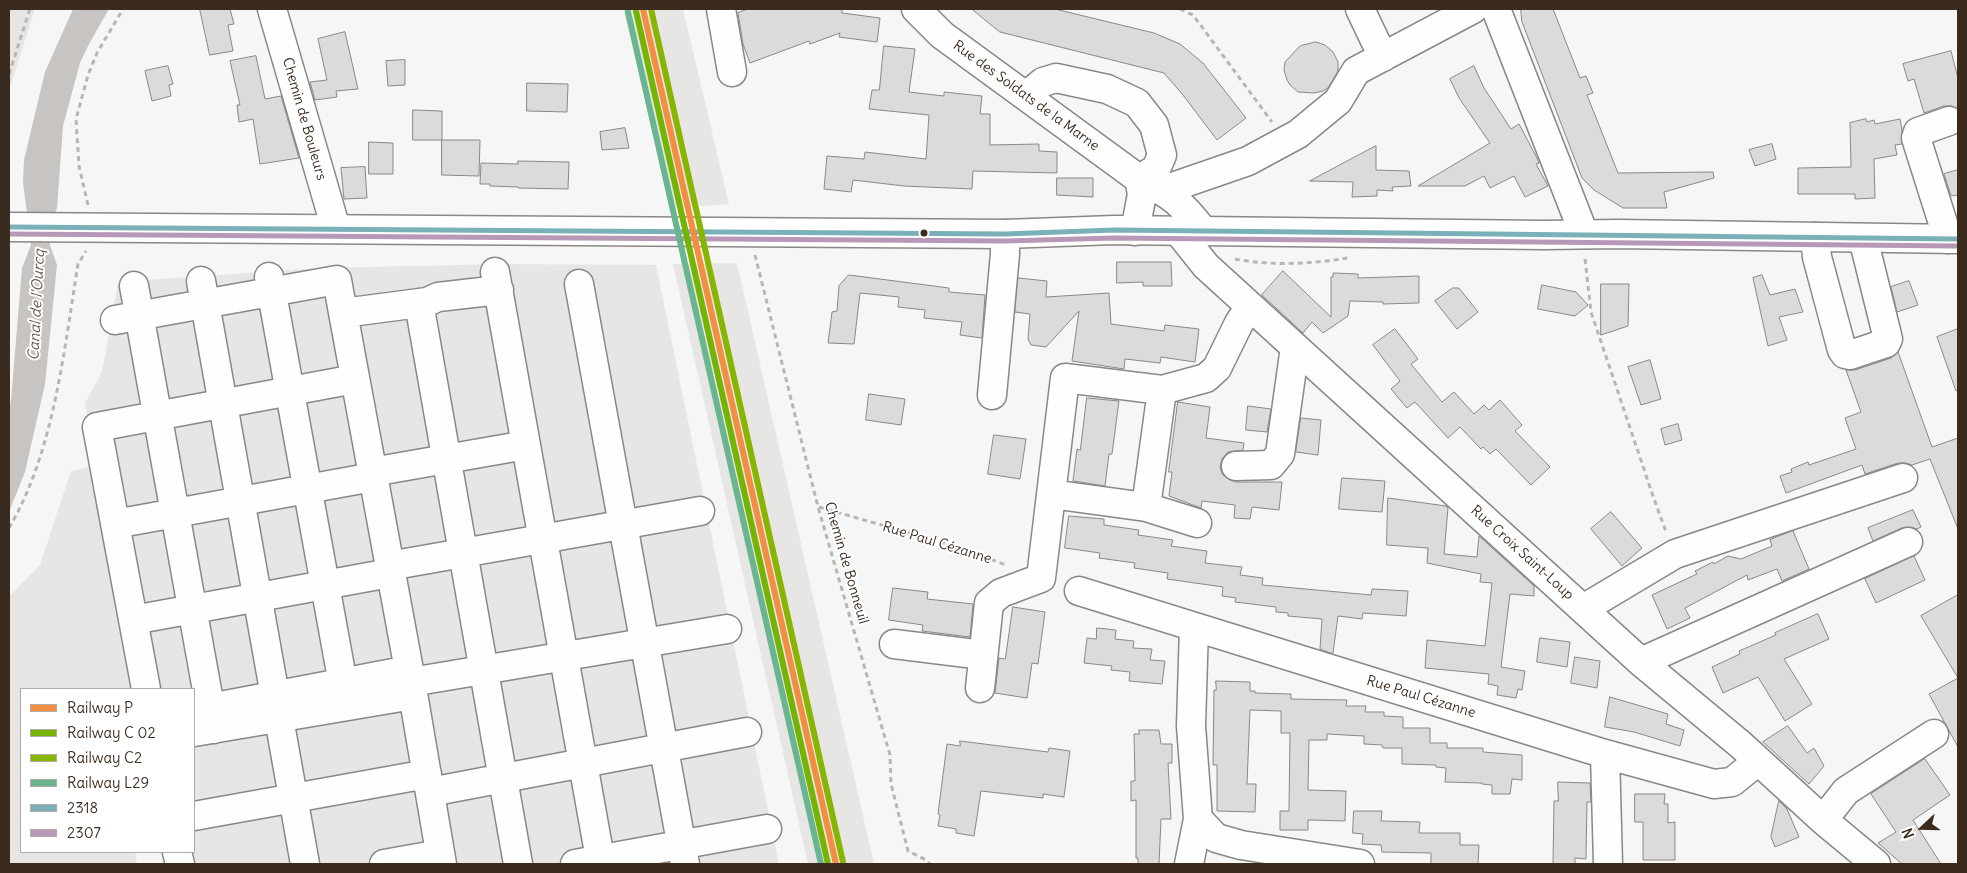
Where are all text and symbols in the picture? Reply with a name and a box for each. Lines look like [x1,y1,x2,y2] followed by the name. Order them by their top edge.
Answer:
[950,37,1102,155] street label: Rue des Soldats de la Marne
[278,56,330,182] street label: Chemin de Bouleurs
[919,228,929,238] unlabelled marker
[25,249,49,361] water label: Canal de l'Ourcq
[821,500,871,626] street label: Chemin de Bonneuil
[1467,502,1577,604] street label: Rue Croix Saint-Loup
[880,518,994,568] street label: Rue Paul Cézanne
[1364,672,1478,722] street label: Rue Paul Cézanne
[20,688,195,853] legend
[67,698,133,717] text: Railway P
[67,723,156,742] text: Railway C 02
[67,748,142,767] text: Railway C2
[67,773,149,792] text: Railway L29
[67,798,98,817] text: 2318
[1897,803,1947,853] north arrow
[67,823,101,842] text: 2307
[1898,826,1918,841] text: N

